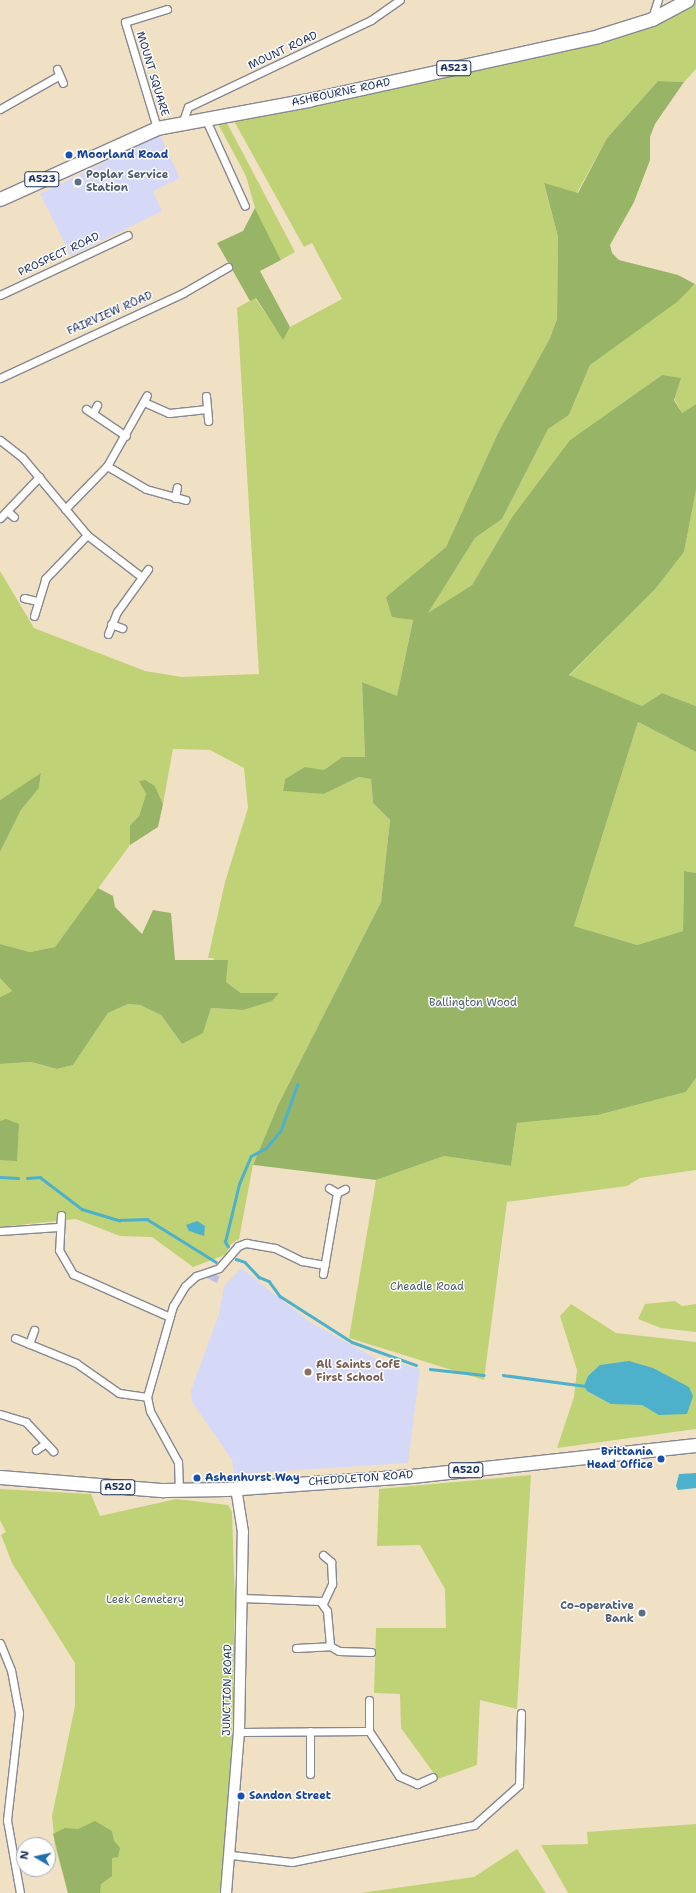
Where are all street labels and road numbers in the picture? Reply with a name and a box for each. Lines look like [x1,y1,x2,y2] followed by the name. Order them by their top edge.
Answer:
[246,29,320,73] street label: MOUNT ROAD
[133,30,171,118] street label: MOUNT SQUARE
[436,60,472,76] road number: A523
[290,76,392,110] street label: ASHBOURNE ROAD
[24,171,60,187] road number: A523
[16,230,102,280] street label: PROSPECT ROAD
[65,289,155,339] street label: FAIRVIEW ROAD
[448,1462,484,1478] road number: A520
[308,1469,414,1489] street label: CHEDDLETON ROAD
[100,1479,136,1495] road number: A520
[221,1644,235,1736] street label: JUNCTION ROAD

